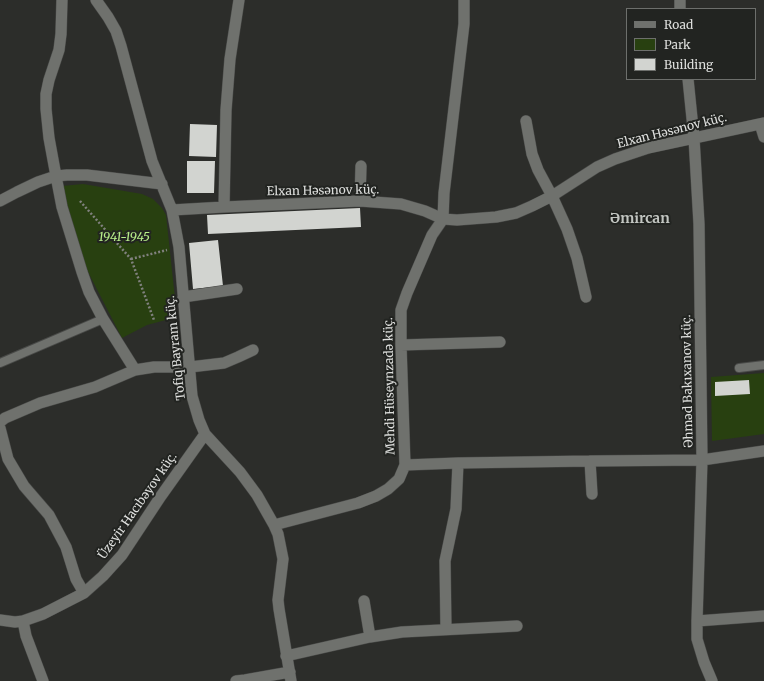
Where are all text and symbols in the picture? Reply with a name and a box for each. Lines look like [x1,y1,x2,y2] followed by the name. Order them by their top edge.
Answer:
[626,8,756,80] legend
[664,17,693,32] text: Road
[664,37,691,52] text: Park
[664,57,713,72] text: Building
[616,110,728,152] street label: Elxan Həsənov küç.
[267,183,379,199] street label: Elxan Həsənov küç.
[610,211,670,227] district label: Əmircan
[98,231,150,245] park label: 1941-1945
[163,295,189,401] street label: Tofiq Bayram küç.
[680,314,696,448] street label: Əhməd Bakıxanov küç.
[382,317,398,455] street label: Mehdi Hüseynzadə küç.
[96,450,180,562] street label: Üzeyir Hacıbəyov küç.

